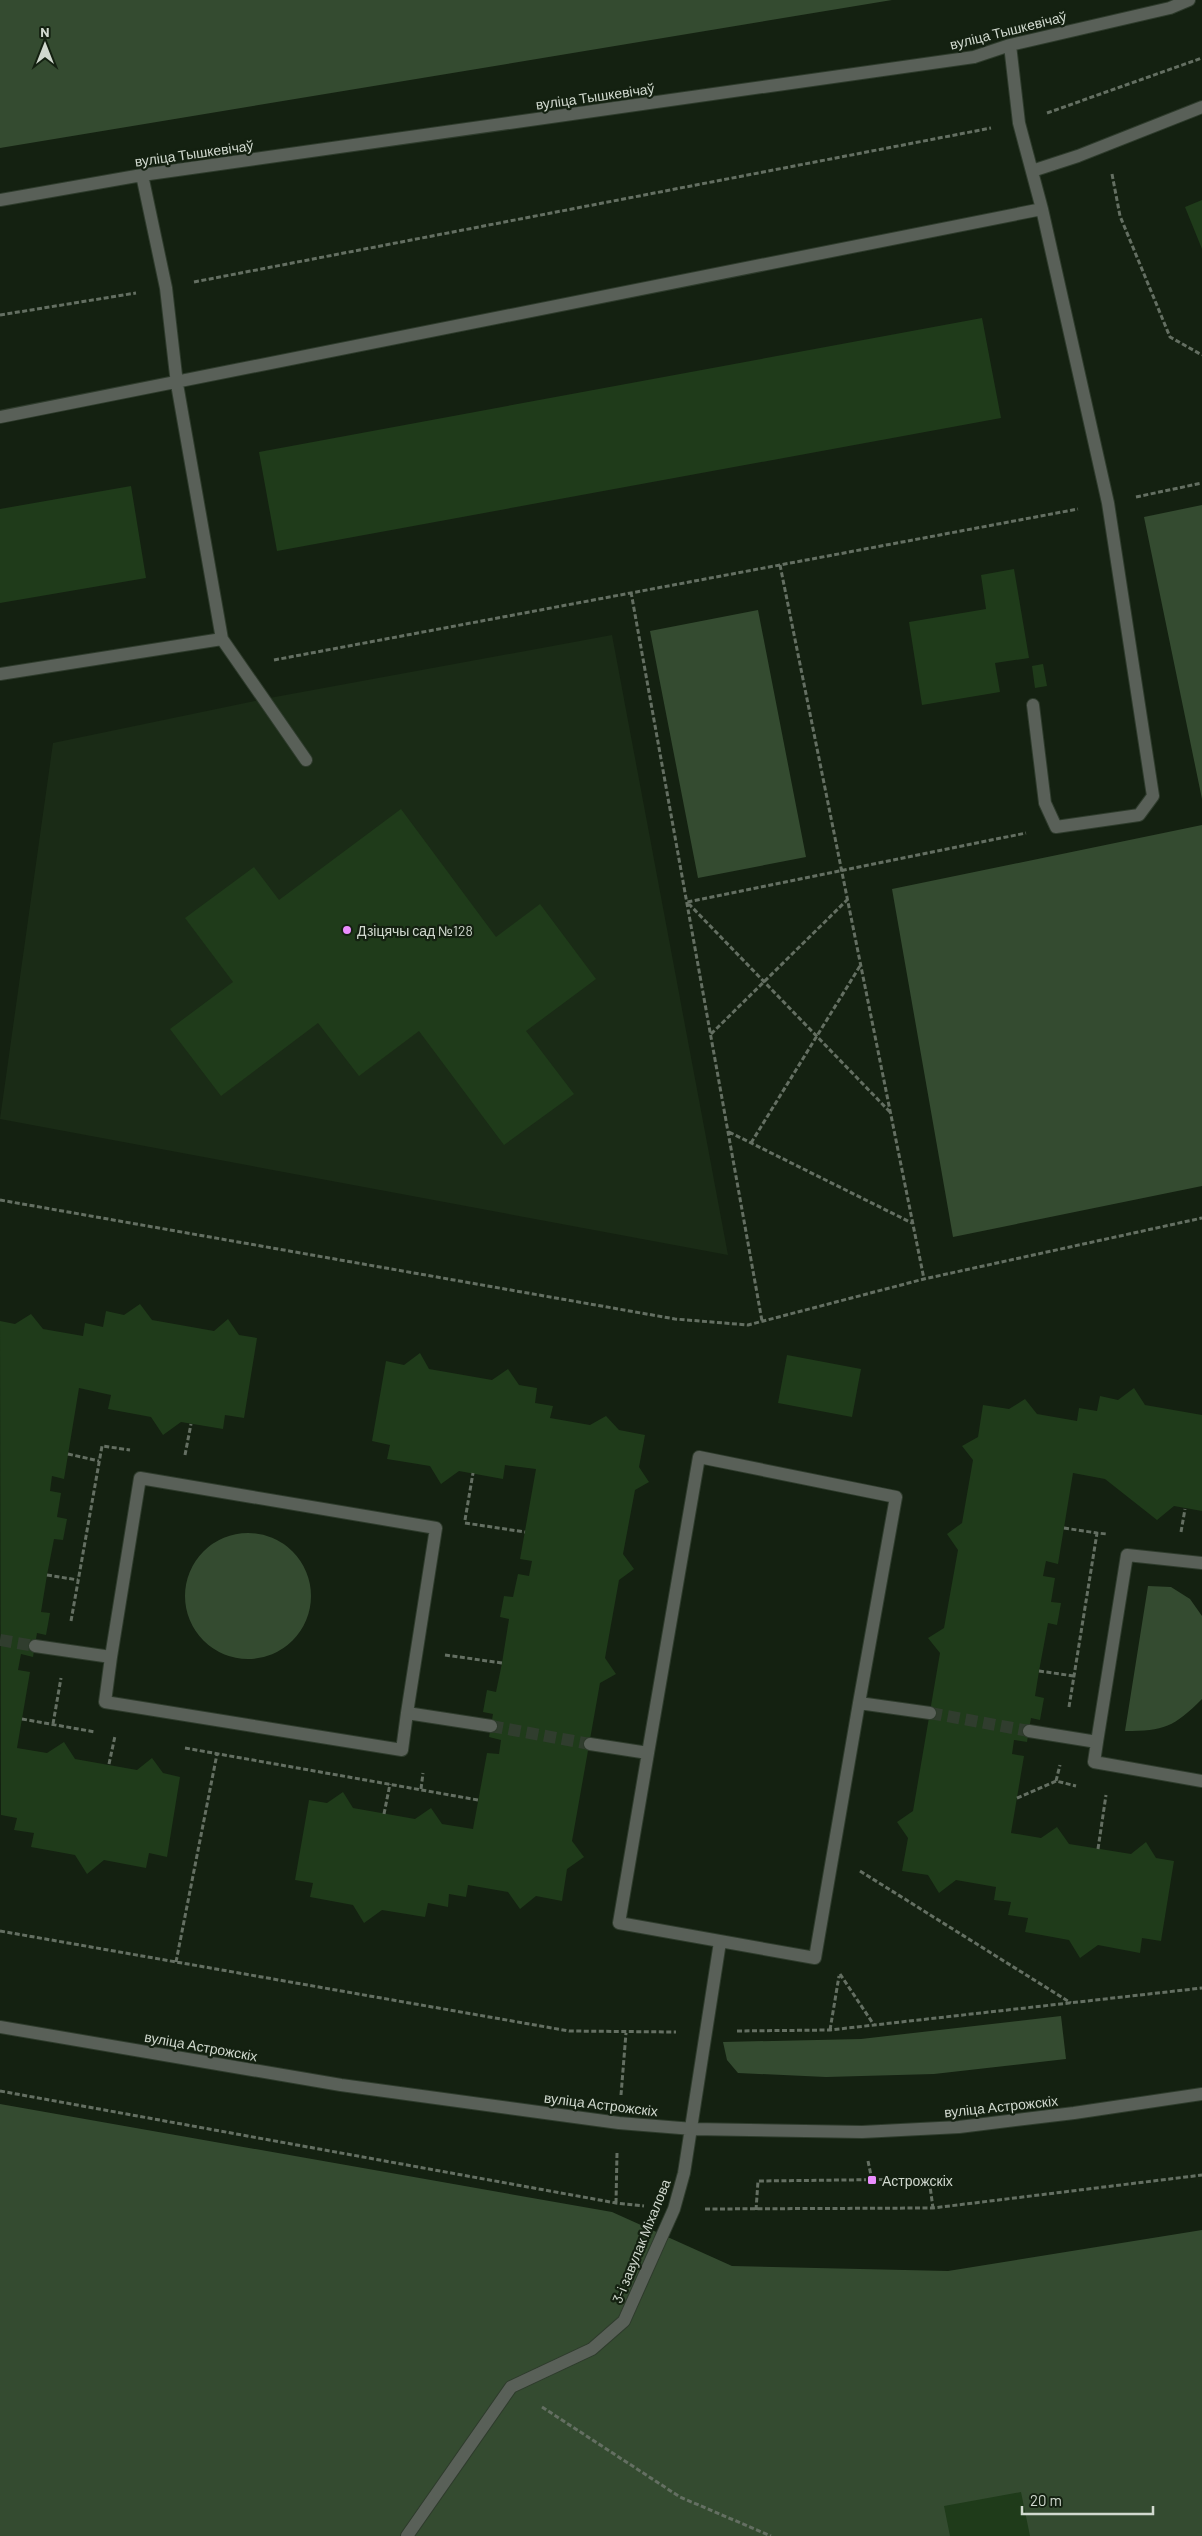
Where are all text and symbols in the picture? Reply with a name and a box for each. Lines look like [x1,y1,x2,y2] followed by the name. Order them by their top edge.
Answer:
[948,7,1068,53] street label: вуліца Тышкевічаў
[20,20,70,70] north arrow
[40,23,50,40] text: N
[535,79,655,113] street label: вуліца Тышкевічаў
[134,136,254,170] street label: вуліца Тышкевічаў
[357,922,473,939] place label: Дзіцячы сад №128
[341,924,353,936] marker: Дзіцячы сад №128
[143,2028,259,2064] street label: вуліца Астрожскіх
[543,2089,659,2119] street label: вуліца Астрожскіх
[943,2092,1059,2120] street label: вуліца Астрожскіх
[882,2172,953,2189] place label: Астрожскіх
[866,2174,878,2186] marker: Астрожскіх
[608,2176,674,2305] street label: 3-і завулак Міхалова
[1022,2484,1153,2516] scale bar
[1030,2491,1062,2509] text: 20 m

